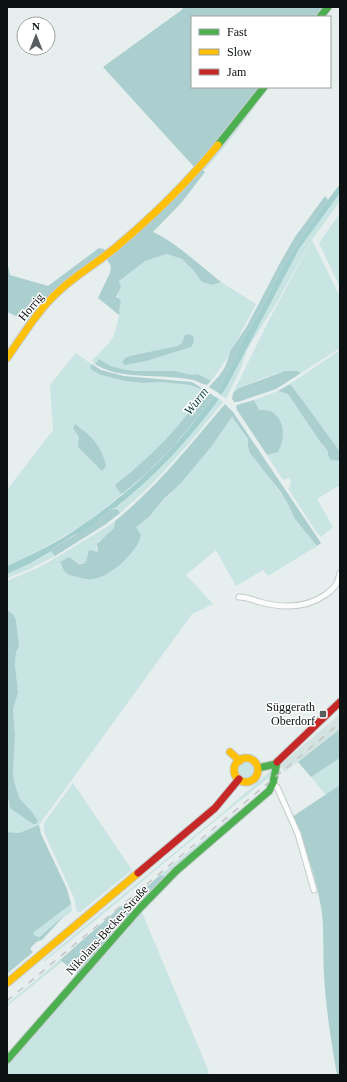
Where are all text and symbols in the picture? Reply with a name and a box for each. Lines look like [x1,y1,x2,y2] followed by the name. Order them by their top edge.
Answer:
[16,16,56,56] north arrow
[191,16,331,88] legend
[32,20,40,32] text: N
[227,25,248,39] text: Fast
[227,45,252,59] text: Slow
[227,65,247,79] text: Jam
[15,290,47,324] street label: Horrig
[181,384,211,418] water label: Wurm
[266,700,315,728] place label: Süggerath Oberdorf
[318,709,328,719] marker: Süggerath Oberdorf
[63,882,151,978] street label: Nikolaus-Becker-Straße

